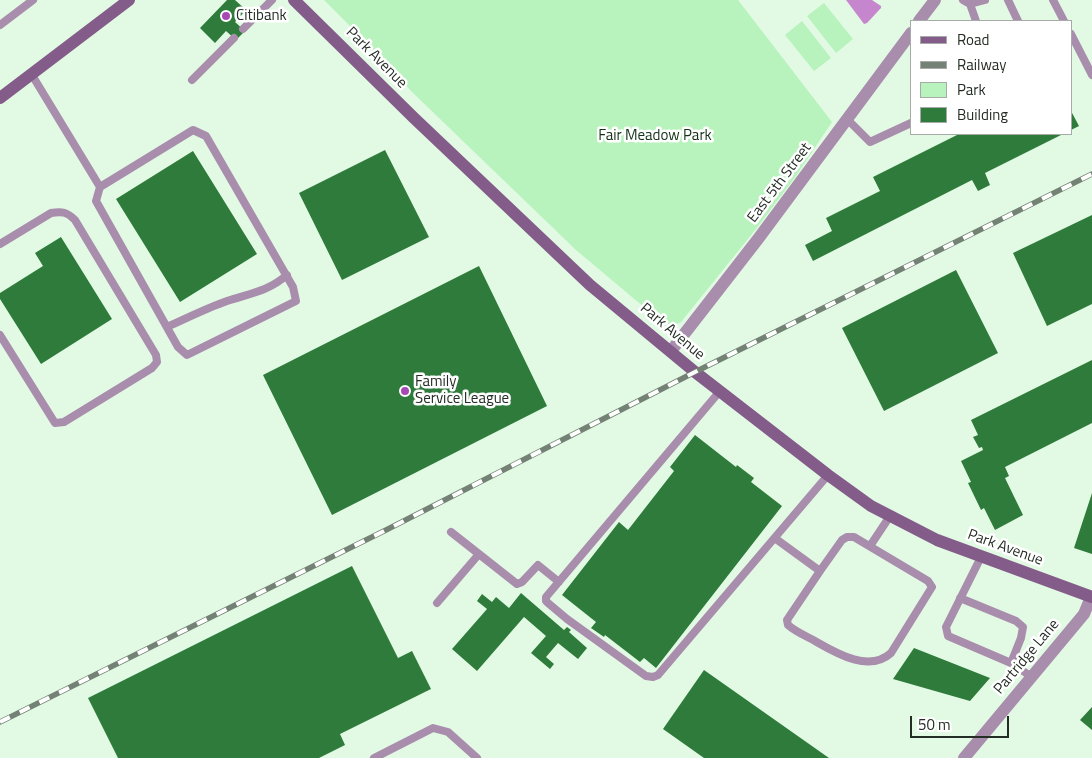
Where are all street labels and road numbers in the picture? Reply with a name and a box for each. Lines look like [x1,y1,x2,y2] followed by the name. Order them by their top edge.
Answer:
[342,24,410,92] street label: Park Avenue
[744,140,816,226] street label: East 5th Street
[636,300,708,364] street label: Park Avenue
[965,526,1045,570] street label: Park Avenue
[991,616,1063,698] street label: Partridge Lane

